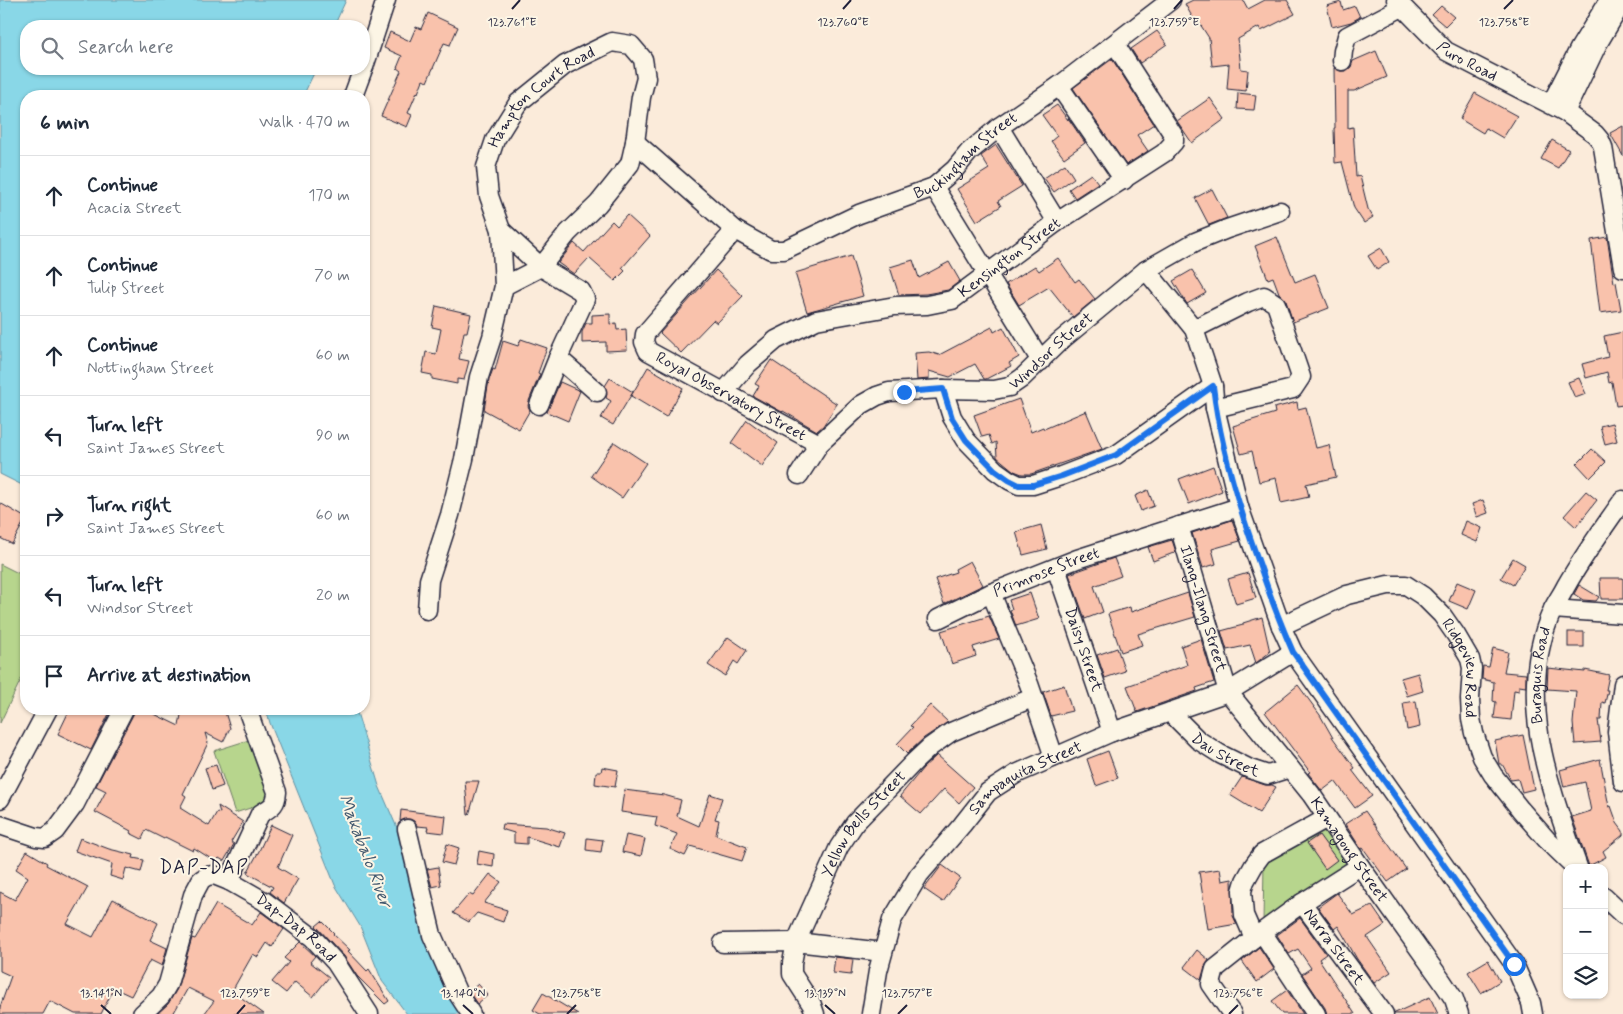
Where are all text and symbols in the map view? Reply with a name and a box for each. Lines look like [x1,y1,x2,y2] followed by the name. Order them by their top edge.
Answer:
[487,15,537,31] text: 123.761°E
[817,15,869,31] text: 123.760°E
[1149,15,1199,31] text: 123.759°E
[1479,15,1529,31] text: 123.758°E
[20,20,370,75] search box
[38,34,66,62] icon: search
[78,35,174,60] text: Search here
[1432,37,1501,86] street label: Puro Road
[483,42,598,150] street label: Hampton Court Road
[911,107,1021,204] street label: Buckingham Street
[40,109,90,137] text: 6 min
[259,112,350,133] text: Walk · 470 m
[87,173,158,198] text: Continue
[40,182,68,210] icon: ahead
[308,185,350,206] text: 170 m
[87,198,182,219] text: Acacia Street
[954,212,1065,302] street label: Kensington Street
[87,253,158,278] text: Continue
[40,262,68,290] icon: ahead
[314,265,350,286] text: 70 m
[87,278,164,299] text: Tulip Street
[1005,307,1098,394] street label: Windsor Street
[87,333,158,358] text: Continue
[40,342,68,370] icon: ahead
[316,345,350,366] text: 60 m
[652,347,810,446] street label: Royal Observatory Street
[87,358,214,379] text: Nottingham Street
[893,381,916,404] route end
[87,413,163,438] text: Turn left
[40,422,68,450] icon: left
[316,425,350,446] text: 90 m
[87,438,225,459] text: Saint James Street
[87,493,171,518] text: Turn right
[40,502,68,530] icon: right
[316,505,350,526] text: 60 m
[87,518,225,539] text: Saint James Street
[990,542,1102,602] street label: Primrose Street
[1175,543,1232,675] street label: Ilang-Ilang Street
[87,573,163,598] text: Turn left
[40,582,68,610] icon: left
[316,585,350,606] text: 20 m
[87,598,194,619] text: Windsor Street
[1060,604,1108,695] street label: Daisy Street
[1437,614,1482,718] street label: Ridgeview Road
[1525,624,1556,725] street label: Buraguis Road
[40,662,68,690] icon: arrive
[87,663,251,688] text: Arrive at destination
[1186,728,1263,782] street label: Dau Street
[964,736,1086,819] street label: Sampaguita Street
[816,766,911,880] street label: Yellow Bells Street
[332,791,398,913] water label: Makabalo River
[1305,793,1393,907] street label: Kamagong Street
[159,855,249,880] district label: DAP-DAP
[1563,864,1608,999] map controls
[1563,864,1608,909] button: +
[252,888,341,967] street label: Dap-Dap Road
[1299,904,1370,990] street label: Narra Street
[1563,909,1608,954] button: −
[1503,953,1526,976] route start
[1563,954,1608,999] button: layers
[80,986,122,1002] text: 13.141°N
[220,986,270,1002] text: 123.759°E
[440,986,486,1002] text: 13.140°N
[551,986,601,1002] text: 123.758°E
[804,986,846,1002] text: 13.139°N
[882,986,932,1002] text: 123.757°E
[1213,986,1263,1002] text: 123.756°E

